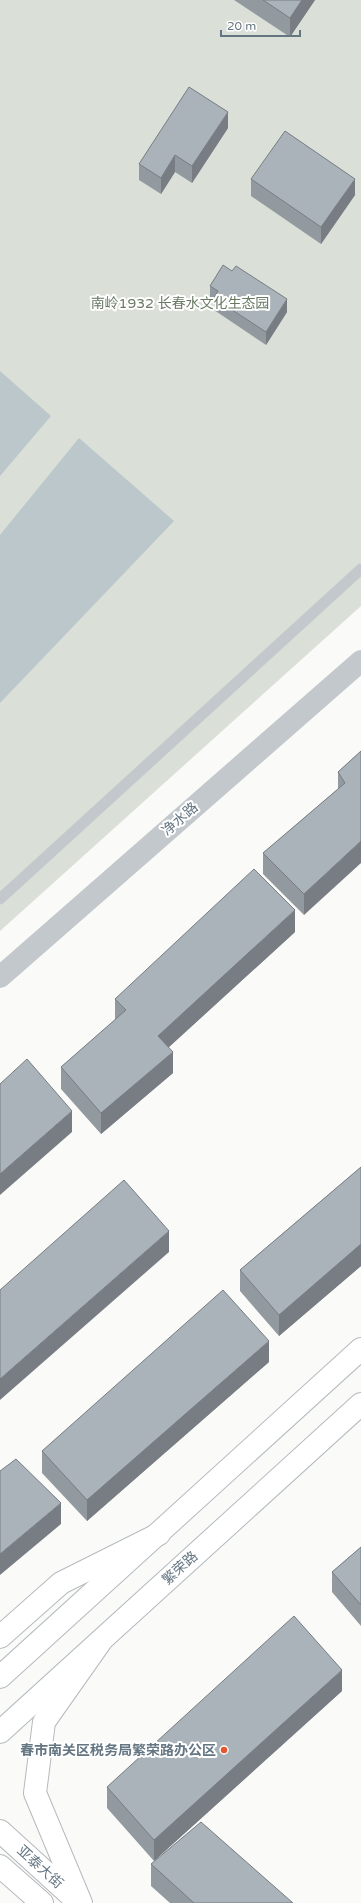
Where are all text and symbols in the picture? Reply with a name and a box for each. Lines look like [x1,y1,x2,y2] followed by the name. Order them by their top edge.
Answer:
[221,12,300,38] scale bar
[227,19,256,33] text: 20 m
[91,295,269,312] park label: 南岭1932 长春水文化生态园
[159,799,201,839] street label: 净水路
[159,1548,201,1588] street label: 繁荣路
[20,1742,216,1759] place label: 春市南关区税务局繁荣路办公区
[219,1745,229,1755] marker: 春市南关区税务局繁荣路办公区
[14,1842,66,1892] street label: 亚泰大街

